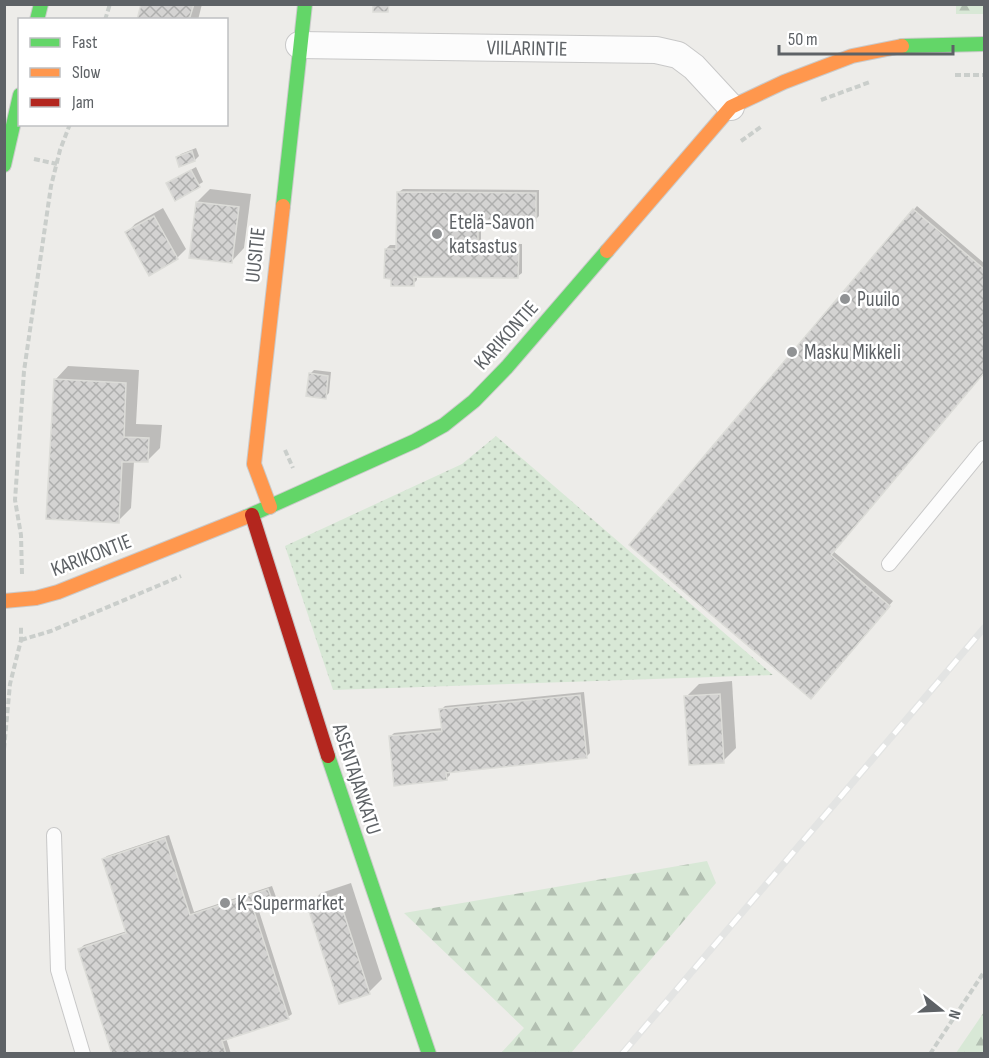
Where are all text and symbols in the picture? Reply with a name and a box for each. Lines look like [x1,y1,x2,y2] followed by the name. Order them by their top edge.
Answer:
[18,18,228,126] legend
[779,18,953,56] scale bar
[788,29,818,50] text: 50 m
[72,32,98,53] text: Fast
[486,35,568,62] street label: VIILARINTIE
[72,62,101,83] text: Slow
[71,92,94,113] text: Jam
[449,210,535,259] place label: Etelä-Savon katsastus
[240,226,271,284] street label: UUSITIE
[430,227,444,241] marker: Etelä-Savon katsastus
[857,287,900,312] place label: Puuilo
[838,292,852,306] marker: Puuilo
[469,296,544,375] street label: KARIKONTIE
[804,340,901,365] place label: Masku Mikkeli
[785,345,799,359] marker: Masku Mikkeli
[47,529,135,582] street label: KARIKONTIE
[327,720,386,838] street label: ASENTAJANKATU
[237,891,344,916] place label: K-Supermarket
[218,896,232,910] marker: K-Supermarket
[911,980,971,1040] north arrow
[943,1007,964,1021] text: N

